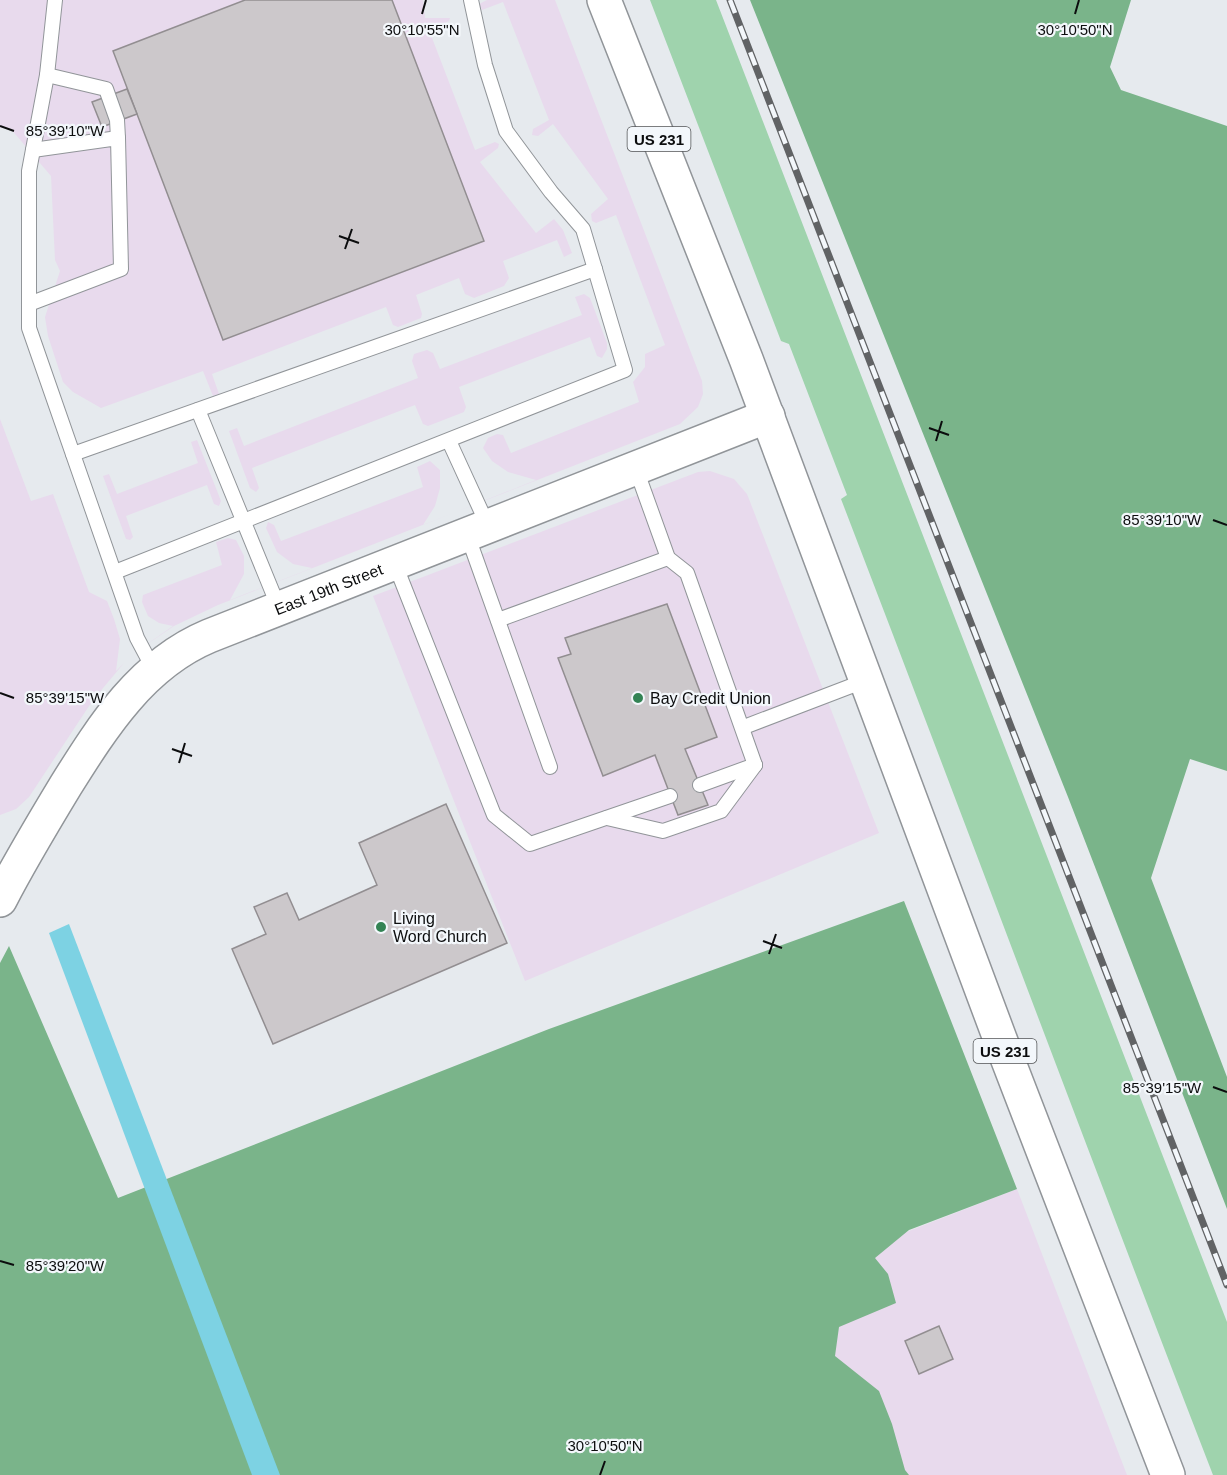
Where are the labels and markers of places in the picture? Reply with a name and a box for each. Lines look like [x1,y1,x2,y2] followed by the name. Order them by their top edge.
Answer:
[650,690,771,707] place label: Bay Credit Union
[631,691,645,705] marker: Bay Credit Union
[393,910,487,945] place label: Living Word Church
[374,920,388,934] marker: Living Word Church

